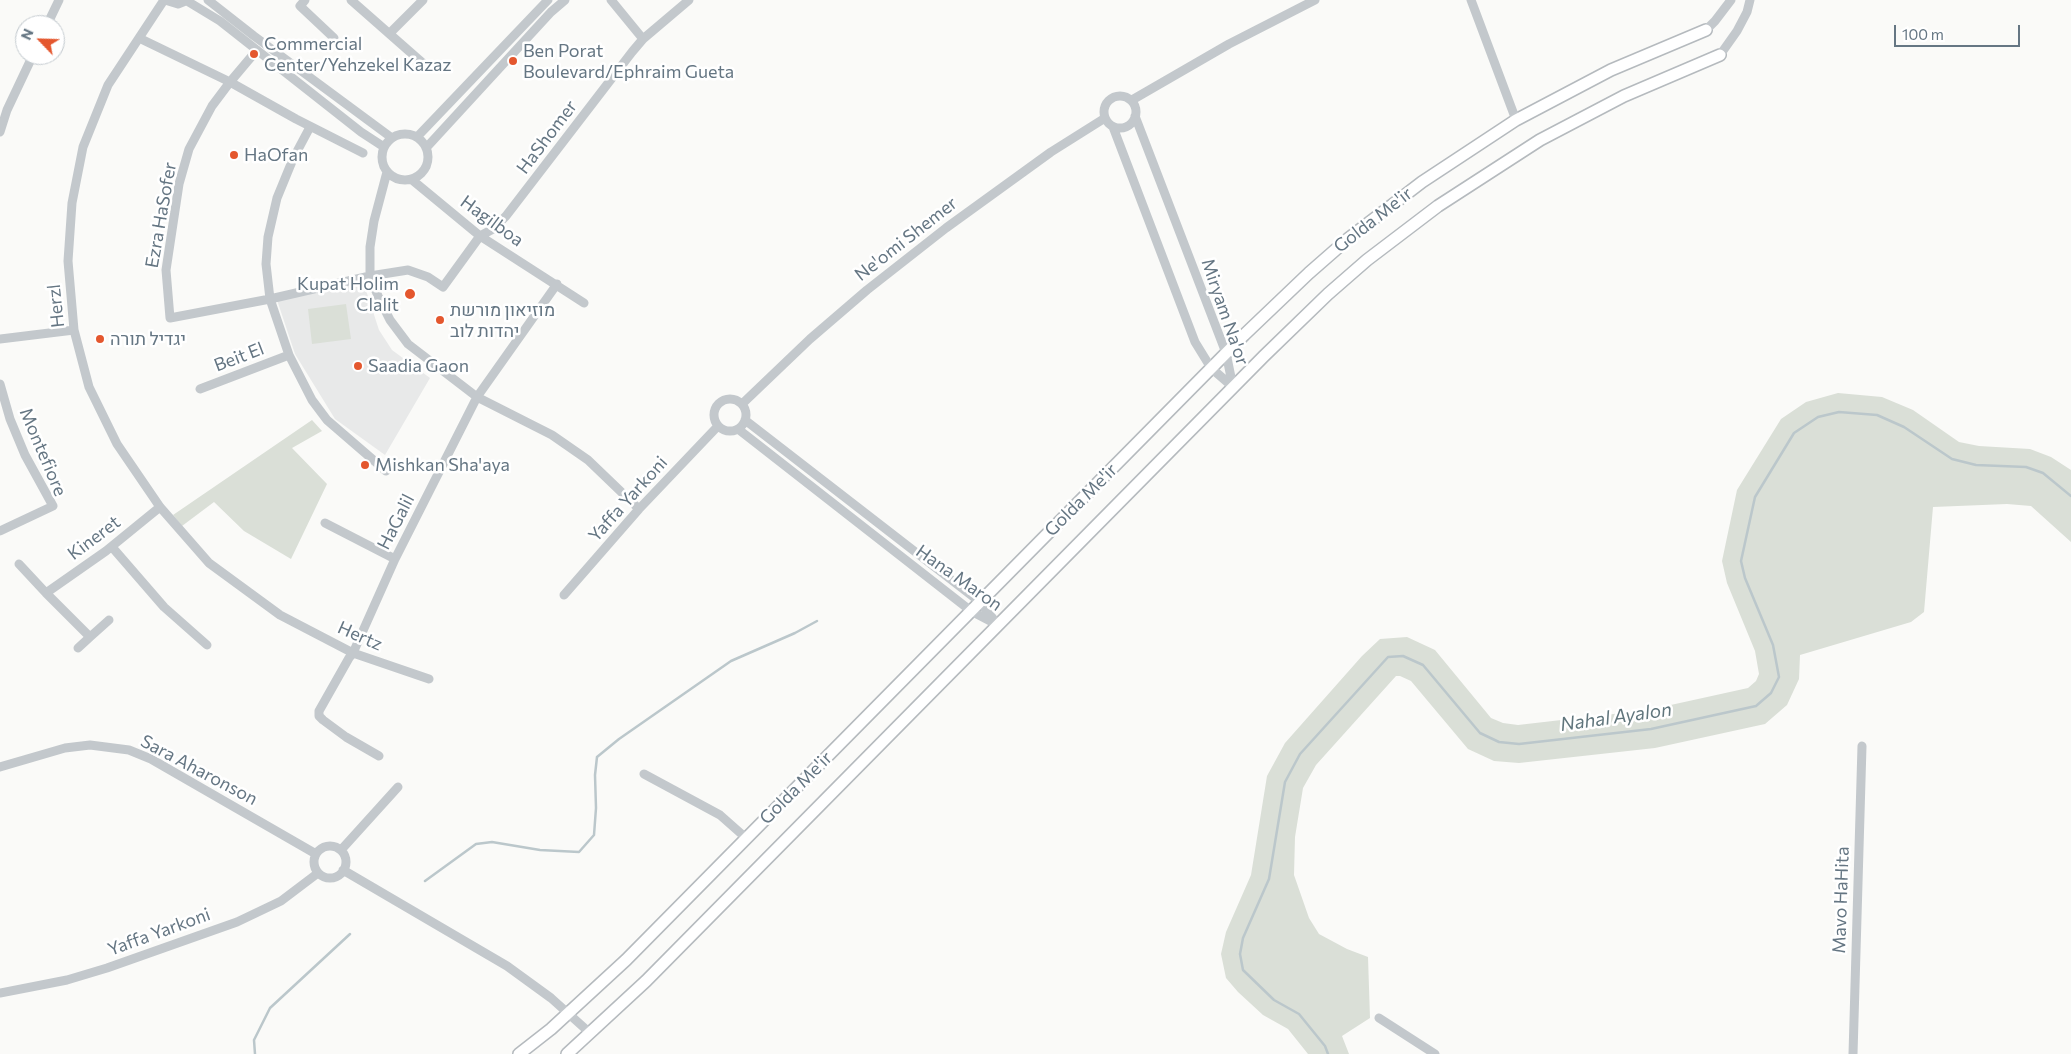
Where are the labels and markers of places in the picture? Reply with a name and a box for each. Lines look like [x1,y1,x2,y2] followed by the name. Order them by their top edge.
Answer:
[264,33,451,76] place label: Commercial Center/Yehzekel Kazaz
[523,40,734,82] place label: Ben Porat Boulevard/Ephraim Gueta
[248,48,260,60] marker: Commercial Center/Yehzekel Kazaz
[507,55,519,67] marker: Ben Porat Boulevard/Ephraim Gueta
[244,144,308,166] place label: HaOfan
[228,149,240,161] marker: HaOfan
[297,273,399,316] place label: Kupat Holim Clalit
[403,287,417,301] marker: Kupat Holim Clalit
[450,299,555,342] place label: מוזיאון מורשת יהדות לוב
[434,314,446,326] marker: מוזיאון מורשת יהדות לוב
[110,328,186,350] place label: יגדיל תורה
[94,333,106,345] marker: יגדיל תורה
[368,355,469,377] place label: Saadia Gaon
[352,360,364,372] marker: Saadia Gaon
[375,454,510,476] place label: Mishkan Sha'aya
[359,459,371,471] marker: Mishkan Sha'aya

